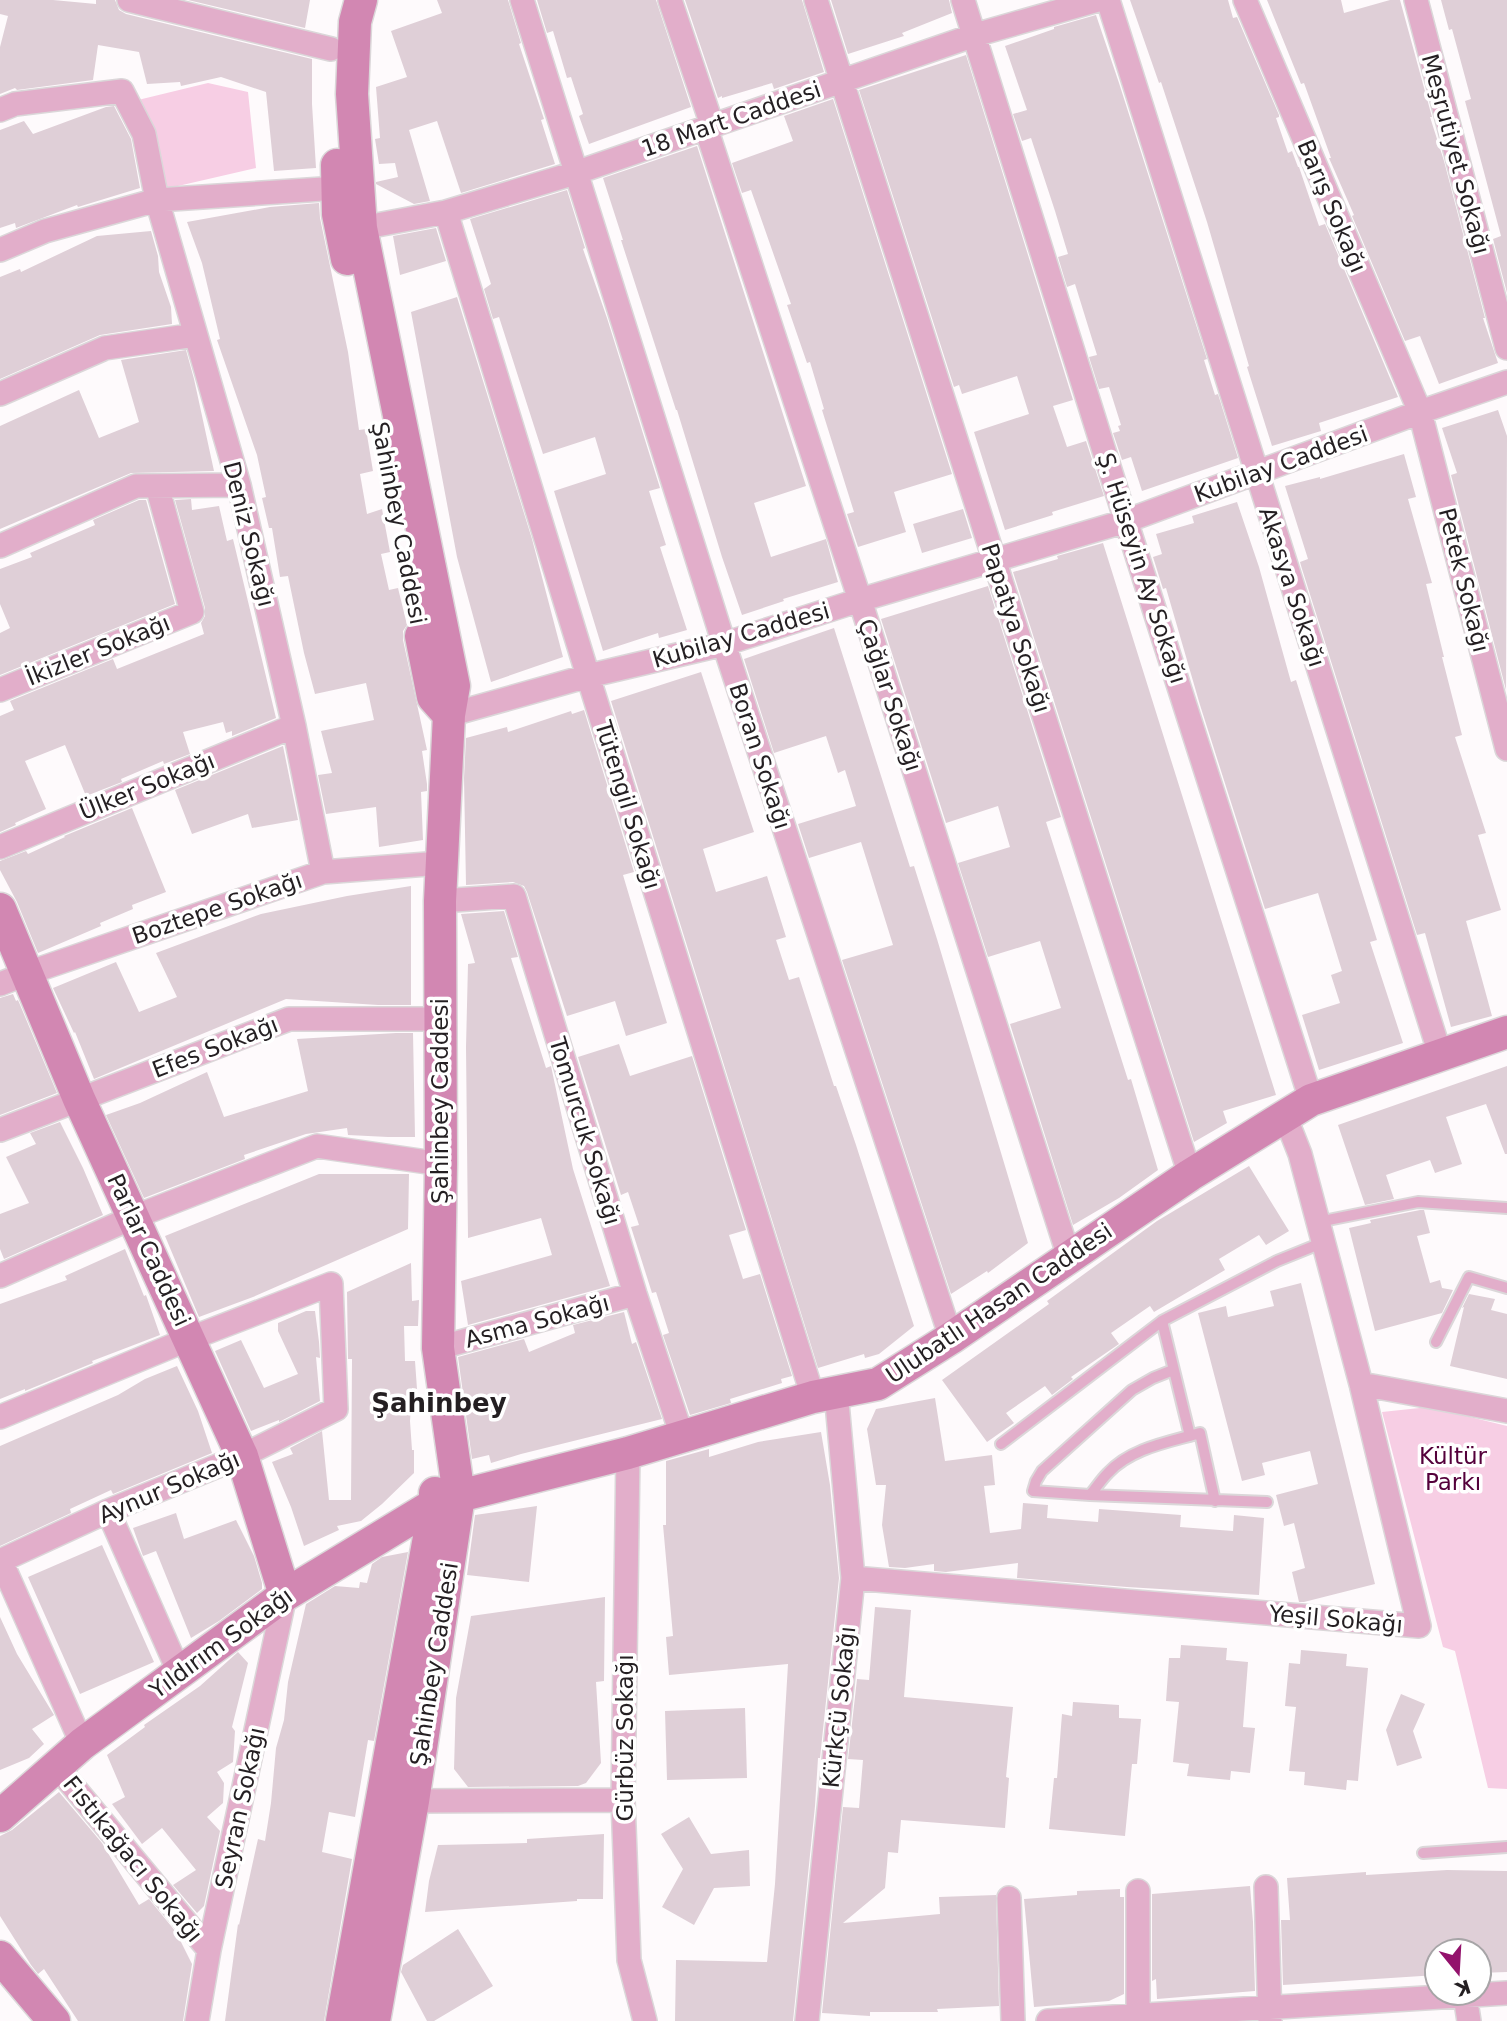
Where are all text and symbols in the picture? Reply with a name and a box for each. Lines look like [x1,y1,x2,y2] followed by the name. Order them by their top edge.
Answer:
[1417,51,1495,257] street label: Meşrutiyet Sokağı
[638,76,824,162] street label: 18 Mart Caddesi
[1292,136,1372,276] street label: Barış Sokağı
[367,420,431,626] street label: Şahinbey Caddesi
[1191,421,1371,507] street label: Kubilay Caddesi
[1092,449,1192,687] street label: Ş. Hüseyin Ay Sokağı
[218,459,280,609] street label: Deniz Sokağı
[1254,504,1330,670] street label: Akasya Sokağı
[1434,505,1494,655] street label: Petek Sokağı
[976,540,1056,716] street label: Papatya Sokağı
[650,597,832,673] street label: Kubilay Caddesi
[22,608,174,691] street label: İkizler Sokağı
[853,616,927,774] street label: Çağlar Sokağı
[724,680,796,832] street label: Boran Sokağı
[590,717,666,892] street label: Tütengil Sokağı
[75,746,218,825] street label: Ülker Sokağı
[129,867,305,949] street label: Boztepe Sokağı
[427,998,453,1204] street label: Şahinbey Caddesi
[148,1011,282,1083] street label: Efes Sokağı
[544,1033,626,1228] street label: Tomurcuk Sokağı
[102,1170,196,1330] street label: Parlar Caddesi
[881,1218,1117,1388] street label: Ulubatlı Hasan Caddesi
[462,1289,612,1353] street label: Asma Sokağı
[371,1388,507,1418] district label: Şahinbey
[1419,1443,1488,1495] park label: Kültür Parkı
[95,1446,243,1528] street label: Aynur Sokağı
[405,1560,463,1768] street label: Şahinbey Caddesi
[144,1583,297,1704] street label: Yıldırım Sokağı
[1267,1600,1404,1638] street label: Yeşil Sokağı
[818,1625,860,1789] street label: Kürkçü Sokağı
[612,1654,638,1822] street label: Gürbüz Sokağı
[210,1725,270,1891] street label: Seyran Sokağı
[58,1771,208,1947] street label: Fıstıkağacı Sokağı
[1423,1937,1493,2007] north arrow
[1452,1975,1474,2001] text: K

